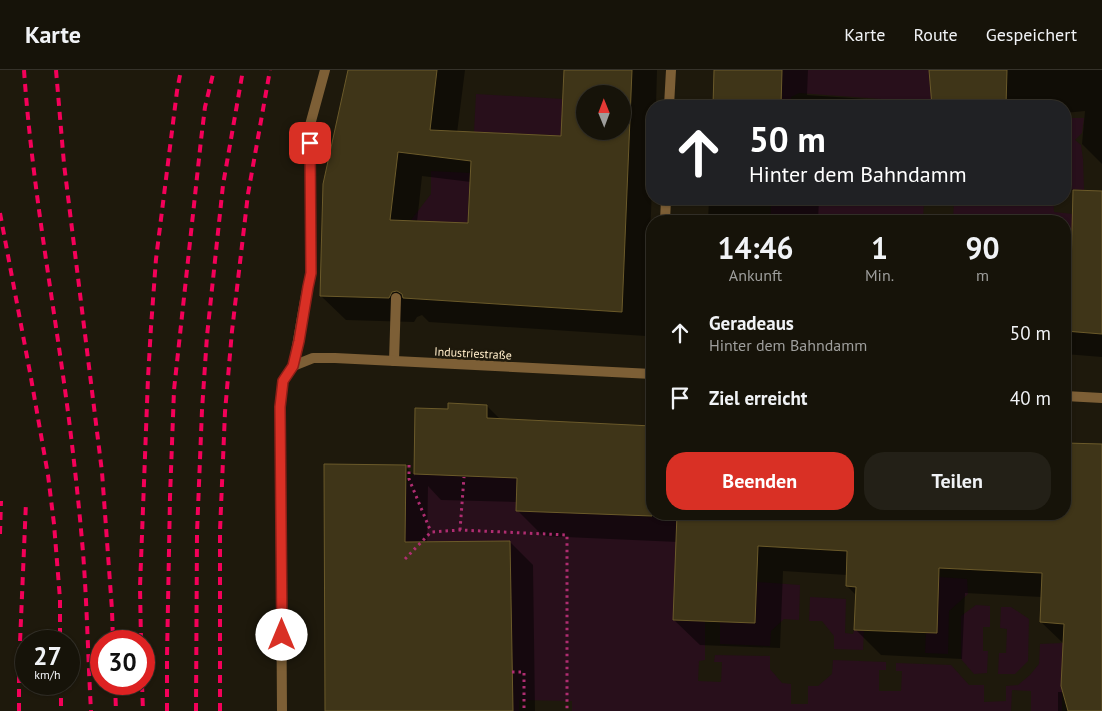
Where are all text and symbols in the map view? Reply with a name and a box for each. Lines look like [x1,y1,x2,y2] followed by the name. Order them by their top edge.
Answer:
[25,19,81,50] text: Karte
[844,23,885,46] text: Karte
[913,23,958,46] text: Route
[986,23,1077,46] text: Gespeichert
[576,85,631,140] north arrow
[576,85,631,140] map controls
[749,116,826,162] text: 50 m
[666,120,731,185] icon: ahead
[289,122,331,164] pin
[296,129,324,157] icon: arrive
[749,160,967,188] text: Hinter dem Bahndamm
[717,228,794,267] text: 14:46
[871,228,888,267] text: 1
[966,228,1000,267] text: 90
[729,265,782,285] text: Ankunft
[865,265,894,285] text: Min.
[976,265,989,285] text: m
[709,311,794,335] text: Geradeaus
[666,319,694,347] icon: ahead
[1010,321,1051,345] text: 50 m
[709,335,867,355] text: Hinter dem Bahndamm
[434,343,512,363] street label: Industriestraße
[666,384,694,412] icon: arrive
[709,386,807,410] text: Ziel erreicht
[1010,386,1051,410] text: 40 m
[666,452,854,510] button: Beenden
[864,452,1051,510] button: Teilen
[255,608,307,660] position arrow
[90,630,155,695] speed limit sign: 30
[33,640,62,672] text: 27
[34,667,61,682] text: km/h

